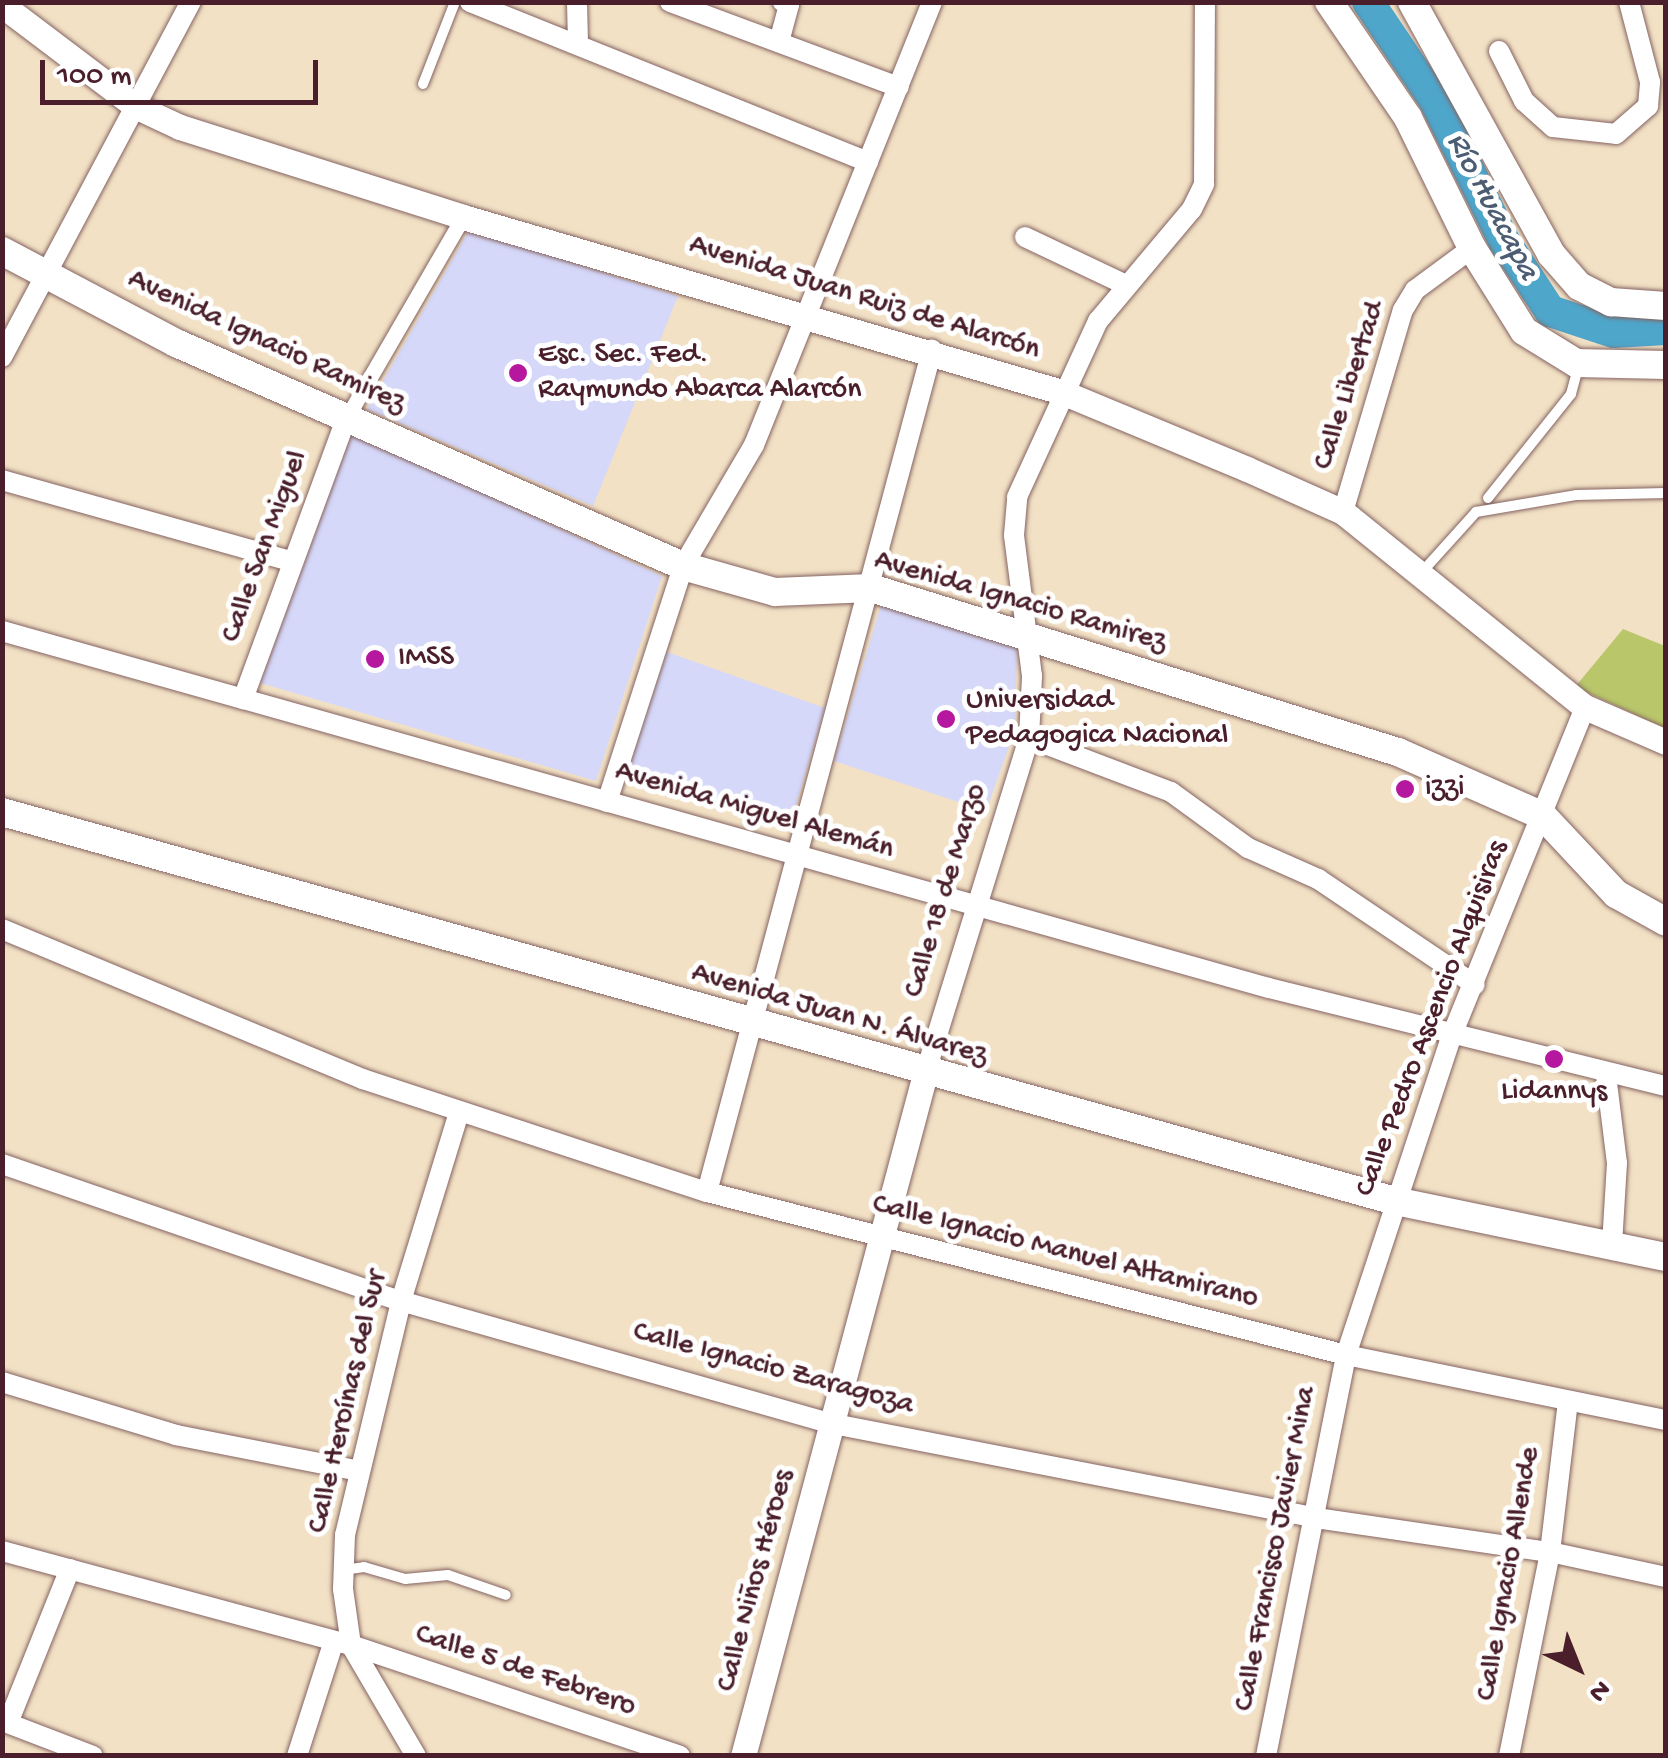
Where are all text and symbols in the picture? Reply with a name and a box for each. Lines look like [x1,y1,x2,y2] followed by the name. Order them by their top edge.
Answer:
[45,40,322,102] scale bar
[57,60,132,95] text: 100 m
[1436,127,1546,287] water label: Río Huacapa
[684,228,1044,370] street label: Avenida Juan Ruiz de Alarcón
[121,263,411,423] street label: Avenida Ignacio Ramirez
[1307,297,1395,475] street label: Calle Libertad
[538,338,861,408] place label: Esc. Sec. Fed. Raymundo Abarca Alarcón
[507,362,529,384] marker: Esc. Sec. Fed. Raymundo Abarca Alarcón
[215,446,317,648] street label: Calle San Miguel
[870,544,1170,662] street label: Avenida Ignacio Ramirez
[398,641,454,677] place label: IMSS
[362,646,388,672] marker: IMSS
[966,684,1228,754] place label: Universidad Pedagogica Nacional
[935,708,957,730] marker: Universidad Pedagogica Nacional
[611,755,897,869] street label: Avenida Miguel Alemán
[1425,771,1464,807] place label: izzi
[1394,778,1416,800] marker: izzi
[897,780,997,1002] street label: Calle 18 de Marzo
[1348,836,1518,1202] street label: Calle Pedro Ascencio Alquisiras
[687,957,991,1075] street label: Avenida Juan N. Álvarez
[1543,1048,1565,1070] marker: Lidannys
[1501,1075,1607,1111] place label: Lidannys
[868,1188,1262,1318] street label: Calle Ignacio Manuel Altamirano
[301,1267,397,1537] street label: Calle Heroínas del Sur
[629,1315,917,1425] street label: Calle Ignacio Zaragoza
[1228,1384,1326,1714] street label: Calle Francisco Javier Mina
[1470,1444,1550,1704] street label: Calle Ignacio Allende
[710,1466,804,1696] street label: Calle Niños Héroes
[410,1617,640,1727] street label: Calle 5 de Febrero
[1528,1618,1628,1718] north arrow
[1581,1672,1617,1709] text: N

